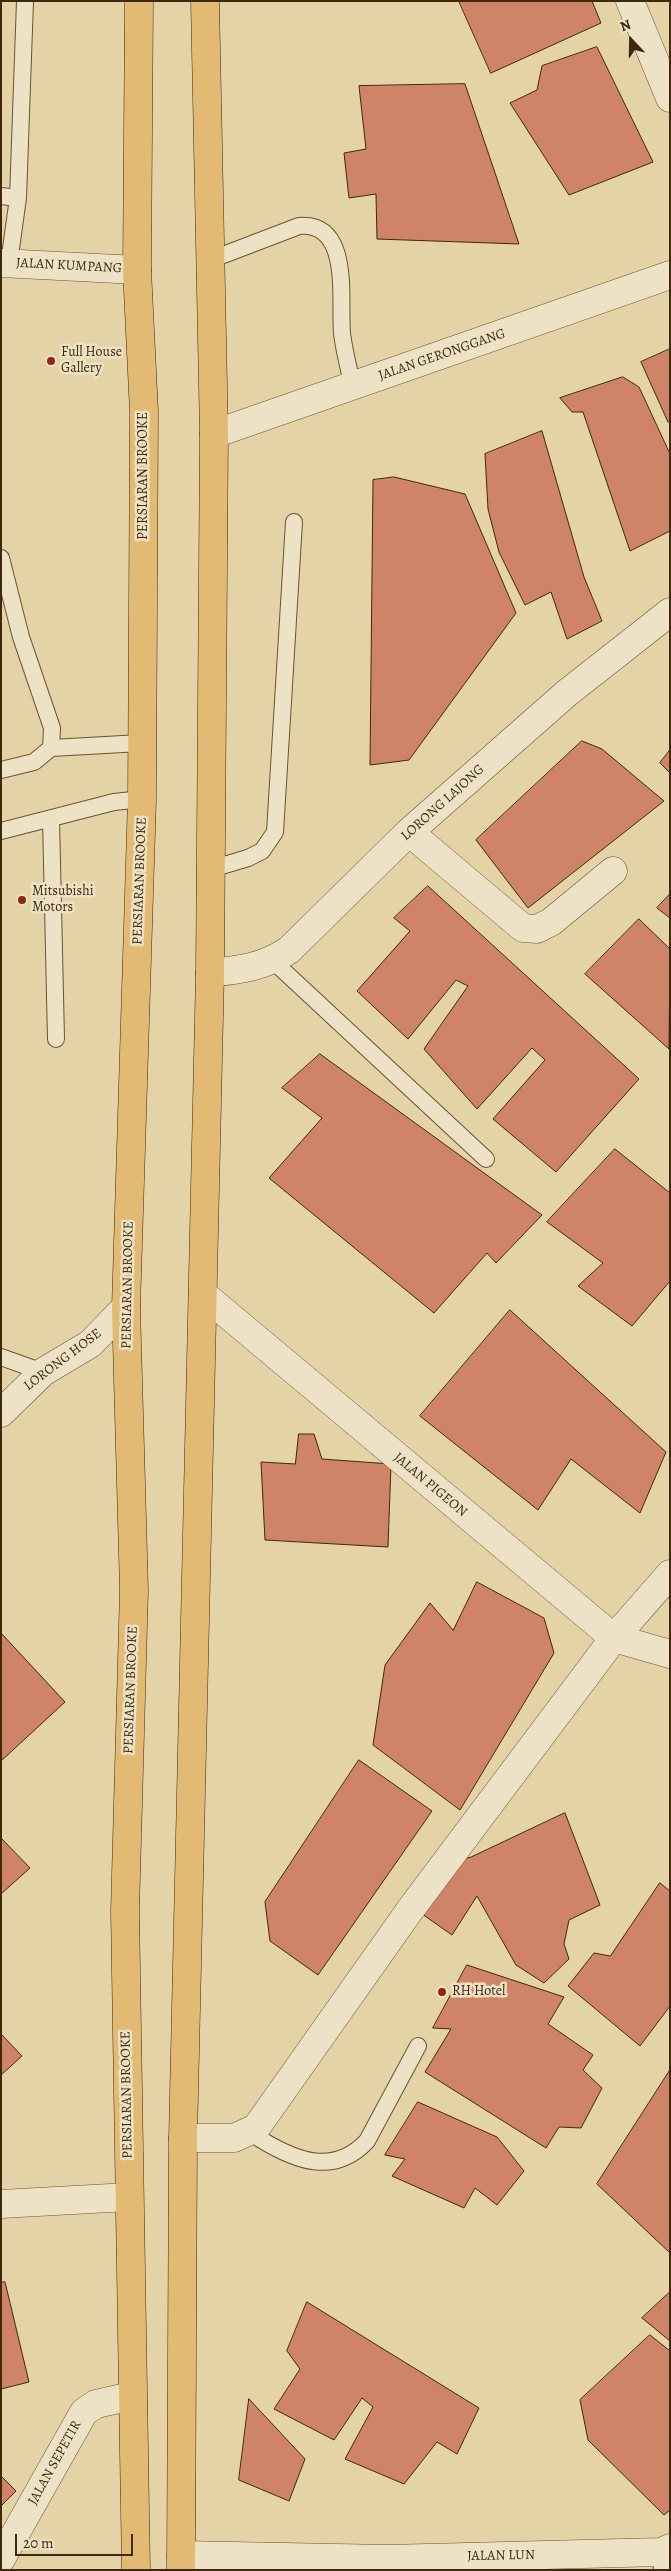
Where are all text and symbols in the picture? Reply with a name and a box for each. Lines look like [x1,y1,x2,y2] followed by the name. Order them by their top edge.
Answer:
[606,15,656,65] north arrow
[617,15,634,36] text: N
[16,255,122,277] street label: JALAN KUMPANG
[376,325,508,385] street label: JALAN GERONGGANG
[61,345,122,378] place label: Full House Gallery
[45,355,57,367] marker: Full House Gallery
[136,412,152,540] street label: PERSIARAN BROOKE
[398,761,488,845] street label: LORONG LAJONG
[129,817,151,945] street label: PERSIARAN BROOKE
[32,884,94,916] place label: Mitsubishi Motors
[16,894,28,906] marker: Mitsubishi Motors
[118,1221,138,1349] street label: PERSIARAN BROOKE
[21,1325,105,1395] street label: LORONG HOSE
[390,1449,470,1521] street label: JALAN PIGEON
[120,1626,142,1754] street label: PERSIARAN BROOKE
[452,1984,505,2000] place label: RH Hotel
[436,1986,448,1998] marker: RH Hotel
[117,2031,137,2159] street label: PERSIARAN BROOKE
[25,2418,85,2508] street label: JALAN SEPETIR
[18,2524,135,2556] scale bar
[23,2533,54,2553] text: 20 m
[467,2547,535,2565] street label: JALAN LUN

